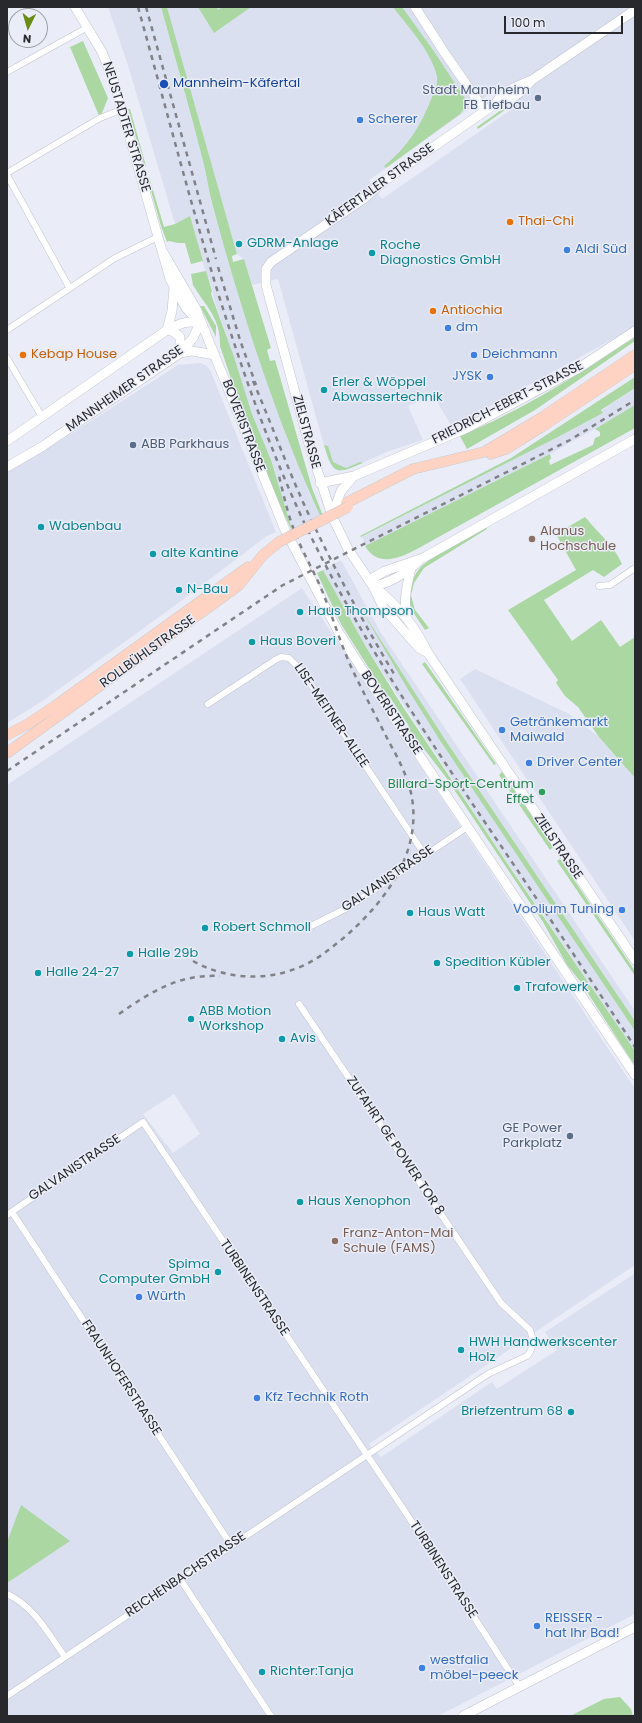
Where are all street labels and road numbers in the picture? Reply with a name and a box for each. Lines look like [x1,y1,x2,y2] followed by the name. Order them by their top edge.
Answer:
[99,60,153,194] street label: NEUSTADTER STRASSE
[323,140,437,230] street label: KÄFERTALER STRASSE
[63,343,187,435] street label: MANNHEIMER STRASSE
[430,358,586,448] street label: FRIEDRICH-EBERT-STRASSE
[218,377,268,475] street label: BOVERISTRASSE
[289,393,323,471] street label: ZIELSTRASSE
[97,612,199,692] street label: ROLLBÜHLSTRASSE
[290,661,372,771] street label: LISE-MEITNER-ALLEE
[357,668,425,758] street label: BOVERISTRASSE
[530,811,586,883] street label: ZIELSTRASSE
[339,842,437,916] street label: GALVANISTRASSE
[343,1074,447,1218] street label: ZUFAHRT GE POWER TOR 8
[26,1131,124,1205] street label: GALVANISTRASSE
[216,1237,292,1339] street label: TURBINENSTRASSE
[78,1317,164,1439] street label: FRAUNHOFERSTRASSE
[406,1518,480,1622] street label: TURBINENSTRASSE
[123,1529,249,1621] street label: REICHENBACHSTRASSE

